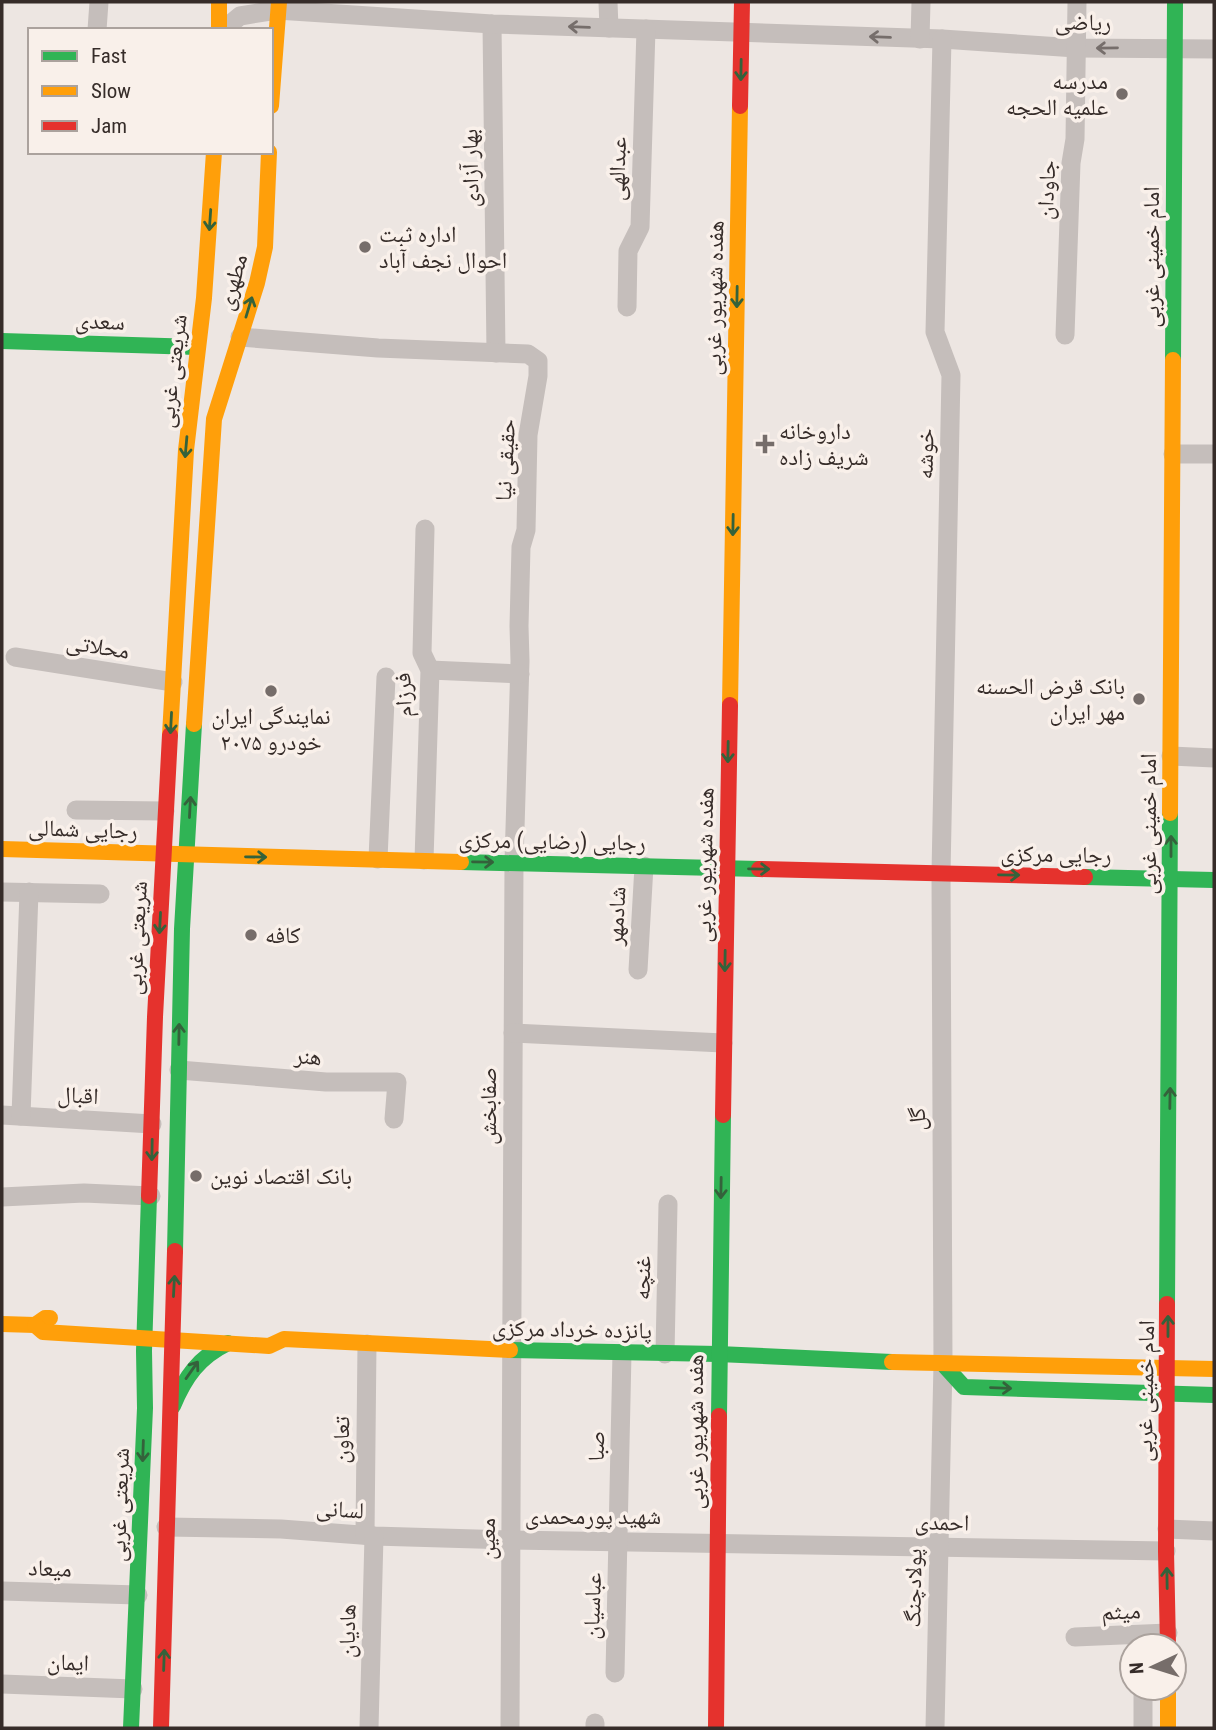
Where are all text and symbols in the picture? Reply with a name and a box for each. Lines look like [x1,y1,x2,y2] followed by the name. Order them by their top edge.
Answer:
[1055,9,1111,36] street label: ریاضی
[568,21,591,34] one-way arrow
[28,28,273,154] legend
[869,31,892,44] one-way arrow
[1096,41,1119,55] one-way arrow
[91,44,127,68] text: Fast
[735,58,748,81] one-way arrow
[1006,68,1108,121] place label: مدرسه علمیه الحجه
[91,79,131,103] text: Slow
[1114,86,1130,102] marker: مدرسه علمیه الحجه
[91,114,127,138] text: Jam
[456,128,485,208] street label: بهار آزادی
[603,136,632,202] street label: عبدالهی
[1031,160,1062,221] street label: جاودان
[1138,186,1167,328] street label: امام خمینی غربی
[203,209,216,232] one-way arrow
[700,220,729,376] street label: هفده شهریور غربی
[379,221,507,274] place label: اداره ثبت احوال نجف آباد
[357,239,373,255] marker: اداره ثبت احوال نجف آباد
[212,251,253,313] street label: مطهری
[730,286,744,309] one-way arrow
[243,296,256,318] one-way arrow
[75,307,125,336] street label: سعدی
[152,313,193,429] street label: شریعتی غربی
[490,418,521,502] street label: حقیقی نیا
[779,418,869,471] place label: داروخانه شریف زاده
[912,428,939,480] street label: خوشه
[179,435,192,457] one-way arrow
[757,436,773,452] marker: داروخانه شریف زاده
[726,513,740,536] one-way arrow
[64,628,131,665] street label: محلاتی
[389,672,420,718] street label: فرزام
[976,673,1125,726] place label: بانک قرض الحسنه مهر ایران
[263,683,279,699] marker: نمایندگی ایران خودرو ۲۰۷۵
[1131,691,1147,707] marker: بانک قرض الحسنه مهر ایران
[211,703,331,756] place label: نمایندگی ایران خودرو ۲۰۷۵
[164,711,177,734] one-way arrow
[722,741,735,764] one-way arrow
[1135,753,1164,895] street label: امام خمینی غربی
[690,787,719,943] street label: هفده شهریور غربی
[183,795,196,818] one-way arrow
[28,814,138,845] street label: رجایی شمالی
[458,826,646,857] street label: رجایی (رضایی) مرکزی
[1164,835,1178,858] one-way arrow
[1000,840,1112,869] street label: رجایی مرکزی
[244,850,267,864] one-way arrow
[471,855,494,868] one-way arrow
[748,862,771,875] one-way arrow
[997,868,1020,882] one-way arrow
[120,880,153,996] street label: شریعتی غربی
[601,886,632,947] street label: شادمهر
[153,911,166,934] one-way arrow
[265,922,301,949] place label: کافه
[243,927,259,943] marker: کافه
[718,949,732,972] one-way arrow
[173,1023,186,1046] one-way arrow
[292,1042,323,1071] street label: هنر
[475,1067,502,1145] street label: صفابخش
[57,1081,99,1110] street label: اقبال
[1163,1087,1177,1110] one-way arrow
[904,1107,931,1131] street label: گل
[145,1138,158,1161] one-way arrow
[210,1163,352,1190] place label: بانک اقتصاد نوین
[188,1168,204,1184] marker: بانک اقتصاد نوین
[714,1176,728,1199] one-way arrow
[629,1255,656,1300] street label: غنچه
[168,1275,181,1297] one-way arrow
[492,1315,652,1345] street label: پانزده خرداد مرکزی
[1161,1315,1175,1338] one-way arrow
[1131,1320,1162,1462] street label: امام خمینی غربی
[682,1354,709,1510] street label: هفده شهریور غربی
[185,1361,199,1380] one-way arrow
[990,1381,1013,1394] one-way arrow
[328,1416,355,1464] street label: تعاون
[583,1430,610,1462] street label: صبا
[137,1439,150,1462] one-way arrow
[104,1447,135,1563] street label: شریعتی غربی
[315,1494,365,1525] street label: لسانی
[525,1503,661,1530] street label: شهید پورمحمدی
[914,1509,970,1536] street label: احمدی
[474,1518,501,1560] street label: معین
[899,1548,928,1628] street label: پولادچنگ
[28,1554,72,1583] street label: میعاد
[1160,1567,1174,1590] one-way arrow
[578,1572,607,1640] street label: عباسیان
[1101,1597,1141,1628] street label: میثم
[334,1604,361,1658] street label: هادیان
[1118,1632,1188,1702] north arrow
[46,1648,90,1677] street label: ایمان
[157,1649,170,1672] one-way arrow
[1125,1662,1148,1675] text: N

